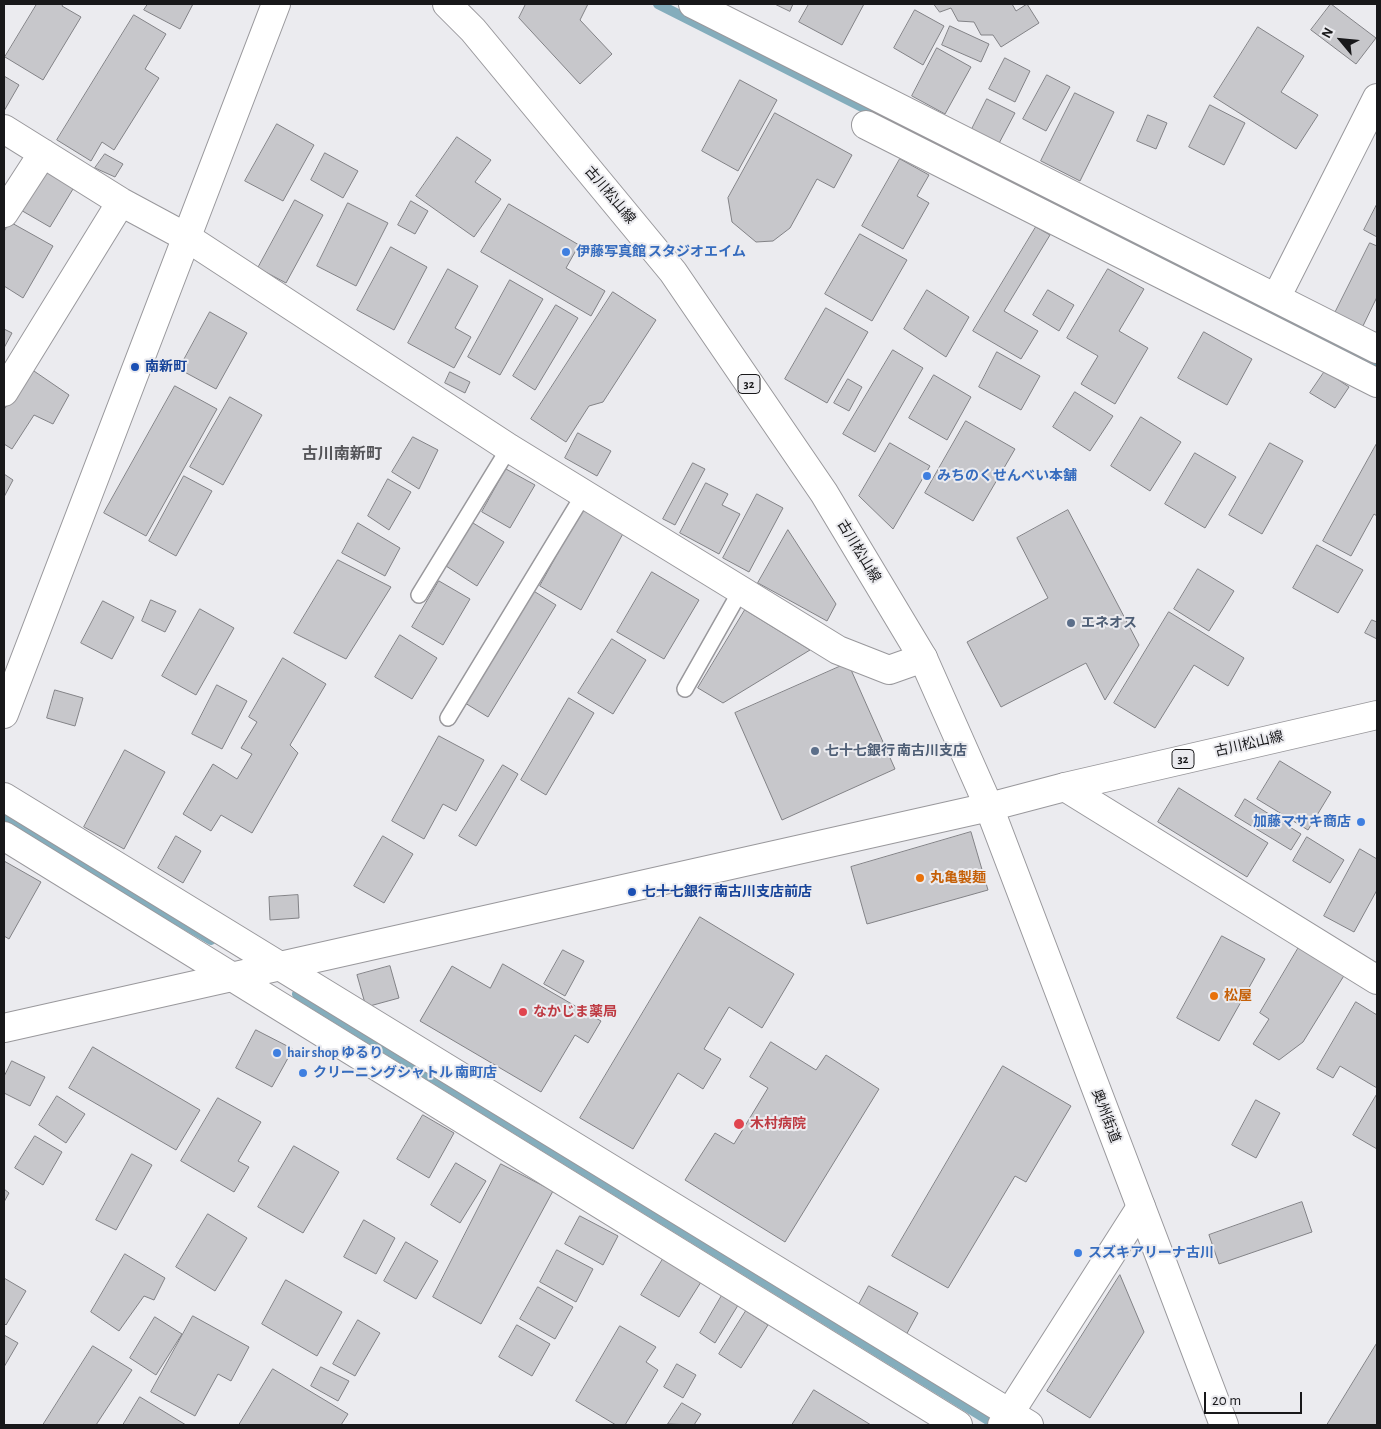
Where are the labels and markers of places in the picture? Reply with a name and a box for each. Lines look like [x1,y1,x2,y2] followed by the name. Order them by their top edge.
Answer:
[576,244,746,260] place label: 伊藤写真館 スタジオエイム
[560,246,572,258] marker: 伊藤写真館 スタジオエイム
[145,359,187,375] place label: 南新町
[129,361,141,373] marker: 南新町
[937,468,1077,484] place label: みちのくせんべい本舗
[921,470,933,482] marker: みちのくせんべい本舗
[1081,615,1137,631] place label: エネオス
[1065,617,1077,629] marker: エネオス
[825,743,967,759] place label: 七十七銀行 南古川支店
[809,745,821,757] marker: 七十七銀行 南古川支店
[1253,814,1351,830] place label: 加藤マサキ商店
[1355,816,1367,828] marker: 加藤マサキ商店
[930,870,986,886] place label: 丸亀製麺
[914,872,926,884] marker: 丸亀製麺
[642,884,812,900] place label: 七十七銀行 南古川支店前店
[626,886,638,898] marker: 七十七銀行 南古川支店前店
[1224,988,1252,1004] place label: 松屋
[1208,990,1220,1002] marker: 松屋
[533,1004,617,1020] place label: なかじま薬局
[517,1006,529,1018] marker: なかじま薬局
[287,1045,383,1061] place label: hair shop ゆるり
[271,1047,283,1059] marker: hair shop ゆるり
[313,1065,497,1081] place label: クリーニングシャトル 南町店
[297,1067,309,1079] marker: クリーニングシャトル 南町店
[750,1116,806,1132] place label: 木村病院
[732,1117,746,1131] marker: 木村病院
[1088,1245,1214,1261] place label: スズキアリーナ古川
[1072,1247,1084,1259] marker: スズキアリーナ古川

